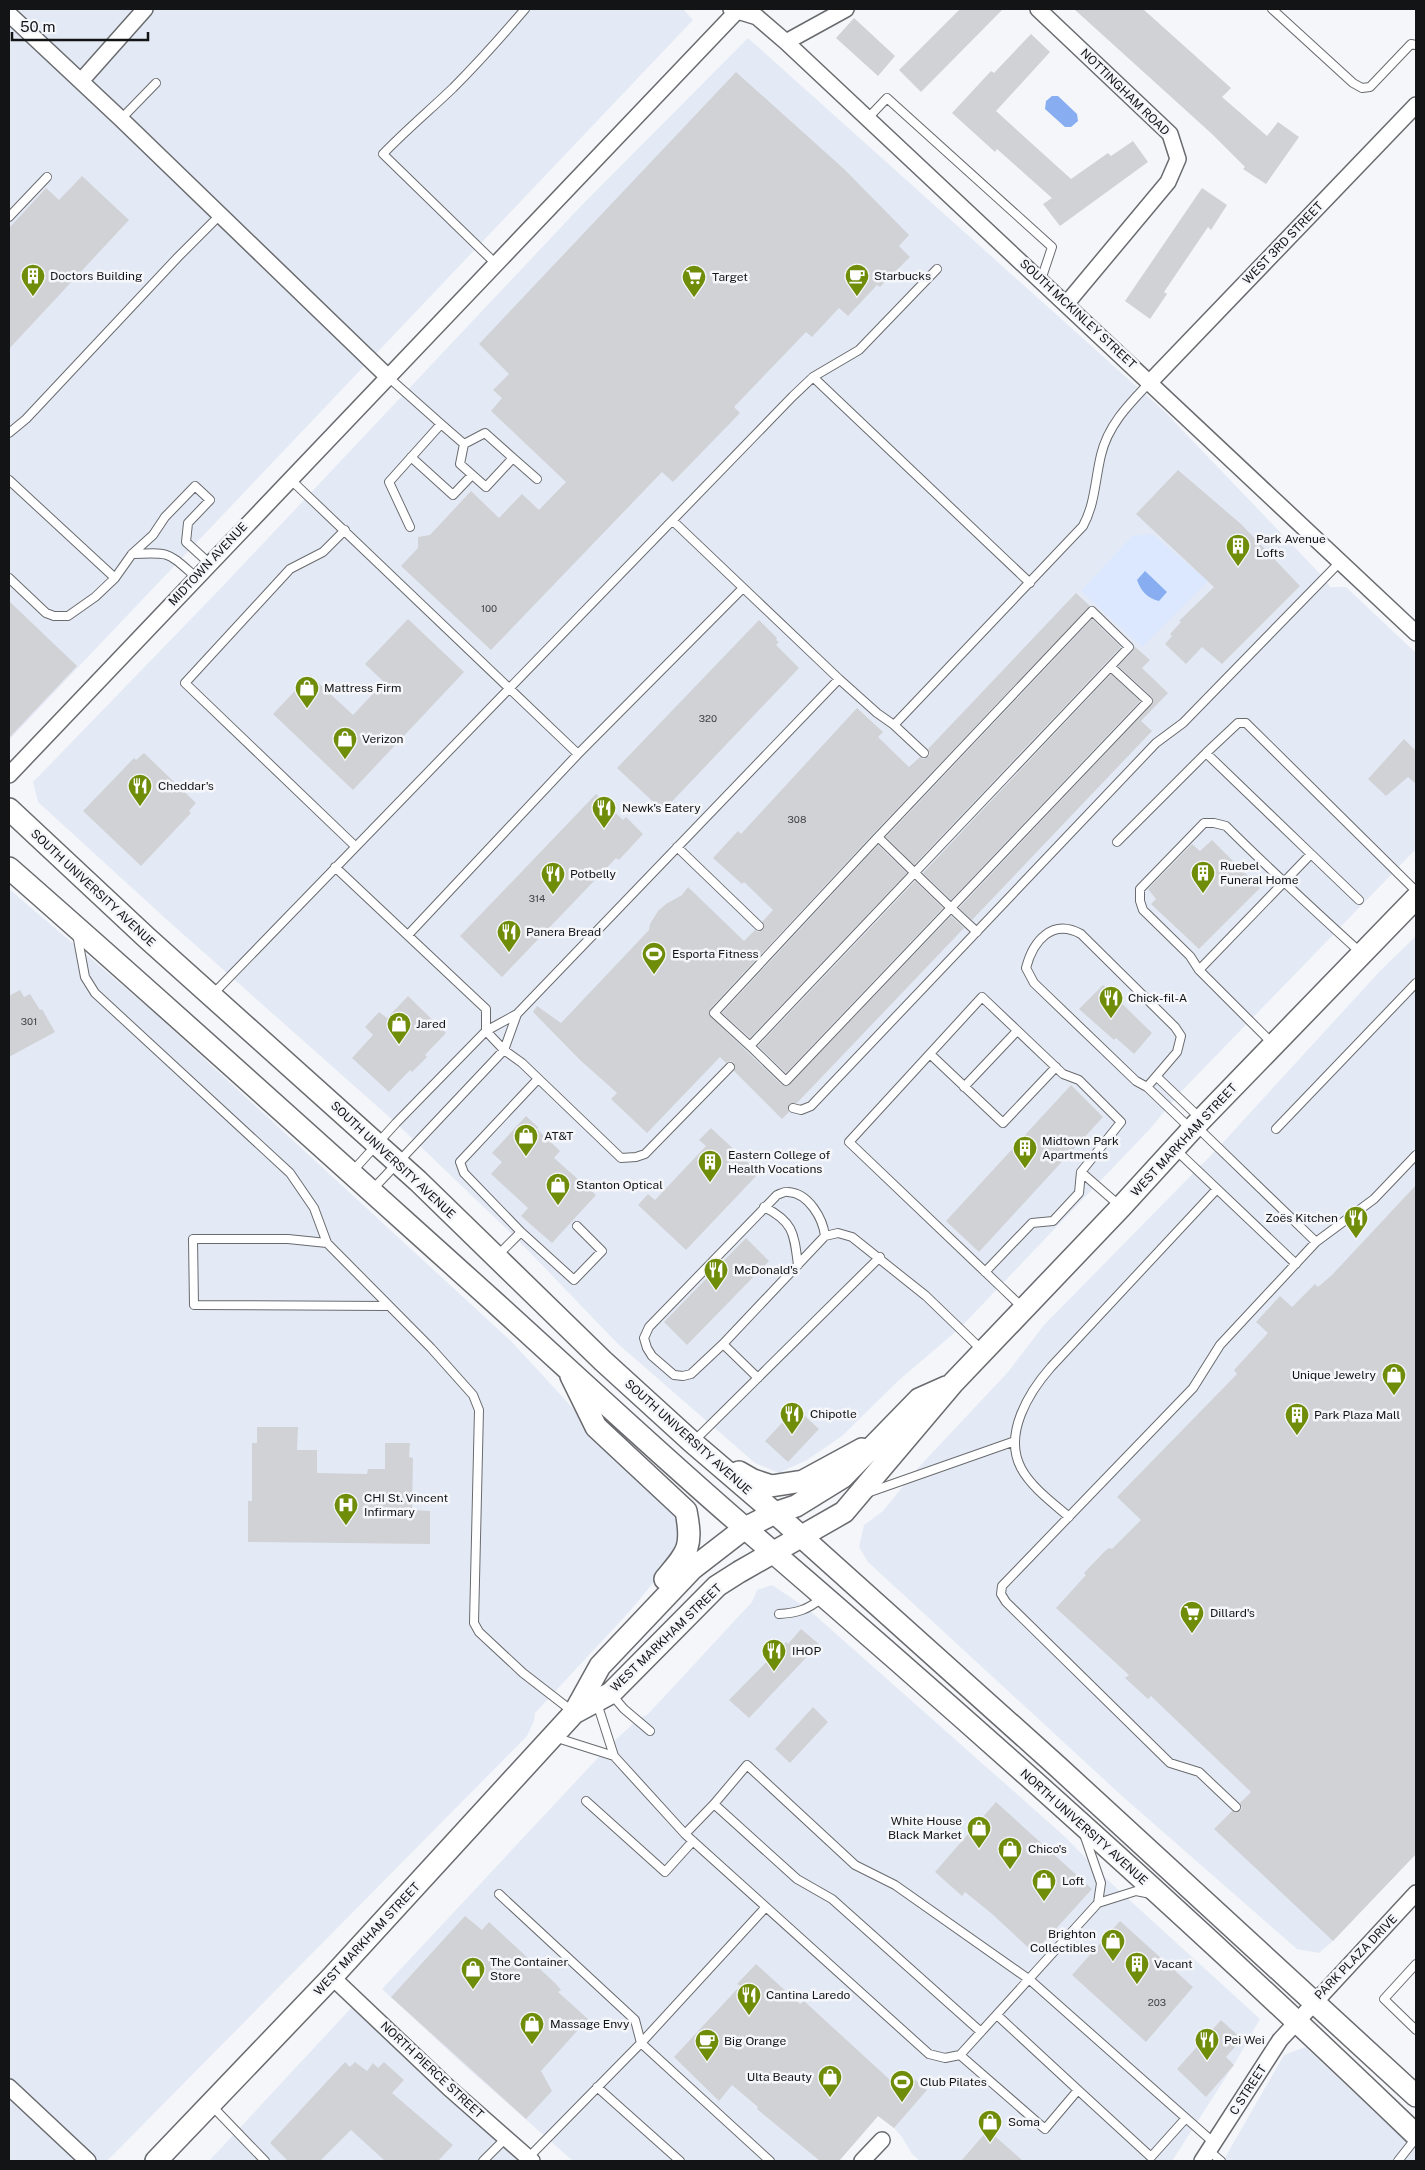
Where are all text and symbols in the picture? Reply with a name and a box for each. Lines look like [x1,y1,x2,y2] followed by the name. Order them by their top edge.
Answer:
[12,10,149,42] scale bar
[20,18,55,35] text: 50 m
[1078,46,1172,138] street label: NOTTINGHAM ROAD
[1240,199,1326,287] street label: WEST 3RD STREET
[1017,256,1139,372] street label: SOUTH MCKINLEY STREET
[20,263,46,297] building icon: Doctors Building
[844,263,870,297] cafe icon: Starbucks
[681,264,707,298] supermarket icon: Target
[50,269,142,283] place label: Doctors Building
[874,269,931,283] place label: Starbucks
[712,270,748,284] place label: Target
[166,519,250,609] street label: MIDTOWN AVENUE
[1256,532,1326,560] place label: Park Avenue Lofts
[1225,533,1251,567] building icon: Park Avenue Lofts
[481,602,497,614] house number: 100
[294,675,320,709] shop icon: Mattress Firm
[324,681,401,695] place label: Mattress Firm
[699,712,717,724] house number: 320
[332,726,358,760] shop icon: Verizon
[362,732,403,746] place label: Verizon
[127,773,153,807] restaurant icon: Cheddar's
[158,779,214,793] place label: Cheddar's
[591,795,617,829] restaurant icon: Newk's Eatery
[622,801,701,815] place label: Newk's Eatery
[788,813,806,825] house number: 308
[28,827,158,949] street label: SOUTH UNIVERSITY AVENUE
[1220,859,1299,887] place label: Ruebel Funeral Home
[1190,860,1216,894] building icon: Ruebel Funeral Home
[540,861,566,895] restaurant icon: Potbelly
[570,867,617,881] place label: Potbelly
[529,892,545,904] house number: 314
[496,919,522,953] restaurant icon: Panera Bread
[526,925,601,939] place label: Panera Bread
[641,941,667,975] sports icon: Esporta Fitness
[672,947,759,961] place label: Esporta Fitness
[1098,985,1124,1019] restaurant icon: Chick-fil-A
[1128,991,1188,1005] place label: Chick-fil-A
[386,1011,412,1045] shop icon: Jared
[21,1015,37,1027] house number: 301
[416,1017,446,1031] place label: Jared
[1128,1081,1240,1199] street label: WEST MARKHAM STREET
[328,1099,458,1221] street label: SOUTH UNIVERSITY AVENUE
[513,1123,539,1157] shop icon: AT&T
[544,1129,573,1143] place label: AT&T
[1042,1134,1119,1162] place label: Midtown Park Apartments
[1012,1135,1038,1169] building icon: Midtown Park Apartments
[728,1148,831,1176] place label: Eastern College of Health Vocations
[697,1149,723,1183] building icon: Eastern College of Health Vocations
[545,1172,571,1206] shop icon: Stanton Optical
[576,1178,663,1192] place label: Stanton Optical
[1343,1205,1369,1239] restaurant icon: Zoës Kitchen
[1265,1211,1338,1225] place label: Zoës Kitchen
[703,1257,729,1291] restaurant icon: McDonald's
[734,1263,798,1277] place label: McDonald's
[1381,1362,1407,1396] shop icon: Unique Jewelry
[1292,1368,1377,1382] place label: Unique Jewelry
[622,1377,754,1497] street label: SOUTH UNIVERSITY AVENUE
[779,1401,805,1435] restaurant icon: Chipotle
[1284,1402,1310,1436] building icon: Park Plaza Mall
[810,1407,857,1421] place label: Chipotle
[1314,1408,1400,1422] place label: Park Plaza Mall
[364,1491,448,1519] place label: CHI St. Vincent Infirmary
[333,1492,359,1526] hospital icon: CHI St. Vincent Infirmary
[608,1581,724,1695] street label: WEST MARKHAM STREET
[1179,1600,1205,1634] supermarket icon: Dillard's
[1210,1606,1255,1620] place label: Dillard's
[761,1638,787,1672] restaurant icon: IHOP
[792,1644,821,1658] place label: IHOP
[1018,1766,1150,1888] street label: NORTH UNIVERSITY AVENUE
[888,1814,962,1842] place label: White House Black Market
[966,1815,992,1849] shop icon: White House Black Market
[997,1836,1023,1870] shop icon: Chico's
[1028,1842,1067,1856] place label: Chico's
[1031,1868,1057,1902] shop icon: Loft
[1062,1874,1085,1888] place label: Loft
[311,1880,423,1998] street label: WEST MARKHAM STREET
[1312,1912,1400,2002] street label: PARK PLAZA DRIVE
[1030,1927,1096,1955] place label: Brighton Collectibles
[1100,1928,1126,1962] shop icon: Brighton Collectibles
[1124,1951,1150,1985] building icon: Vacant
[490,1955,568,1983] place label: The Container Store
[460,1956,486,1990] shop icon: The Container Store
[1154,1957,1193,1971] place label: Vacant
[736,1982,762,2016] restaurant icon: Cantina Laredo
[766,1988,851,2002] place label: Cantina Laredo
[1148,1996,1166,2008] house number: 203
[519,2011,545,2045] shop icon: Massage Envy
[550,2017,630,2031] place label: Massage Envy
[378,2019,486,2121] street label: NORTH PIERCE STREET
[1194,2027,1220,2061] restaurant icon: Pei Wei
[694,2028,720,2062] cafe icon: Big Orange
[1224,2033,1265,2047] place label: Pei Wei
[724,2034,786,2048] place label: Big Orange
[1227,2062,1269,2118] street label: C STREET
[817,2064,843,2098] shop icon: Ulta Beauty
[889,2069,915,2103] sports icon: Club Pilates
[747,2070,813,2084] place label: Ulta Beauty
[920,2075,987,2089] place label: Club Pilates
[977,2109,1003,2143] shop icon: Soma
[1008,2115,1040,2129] place label: Soma

